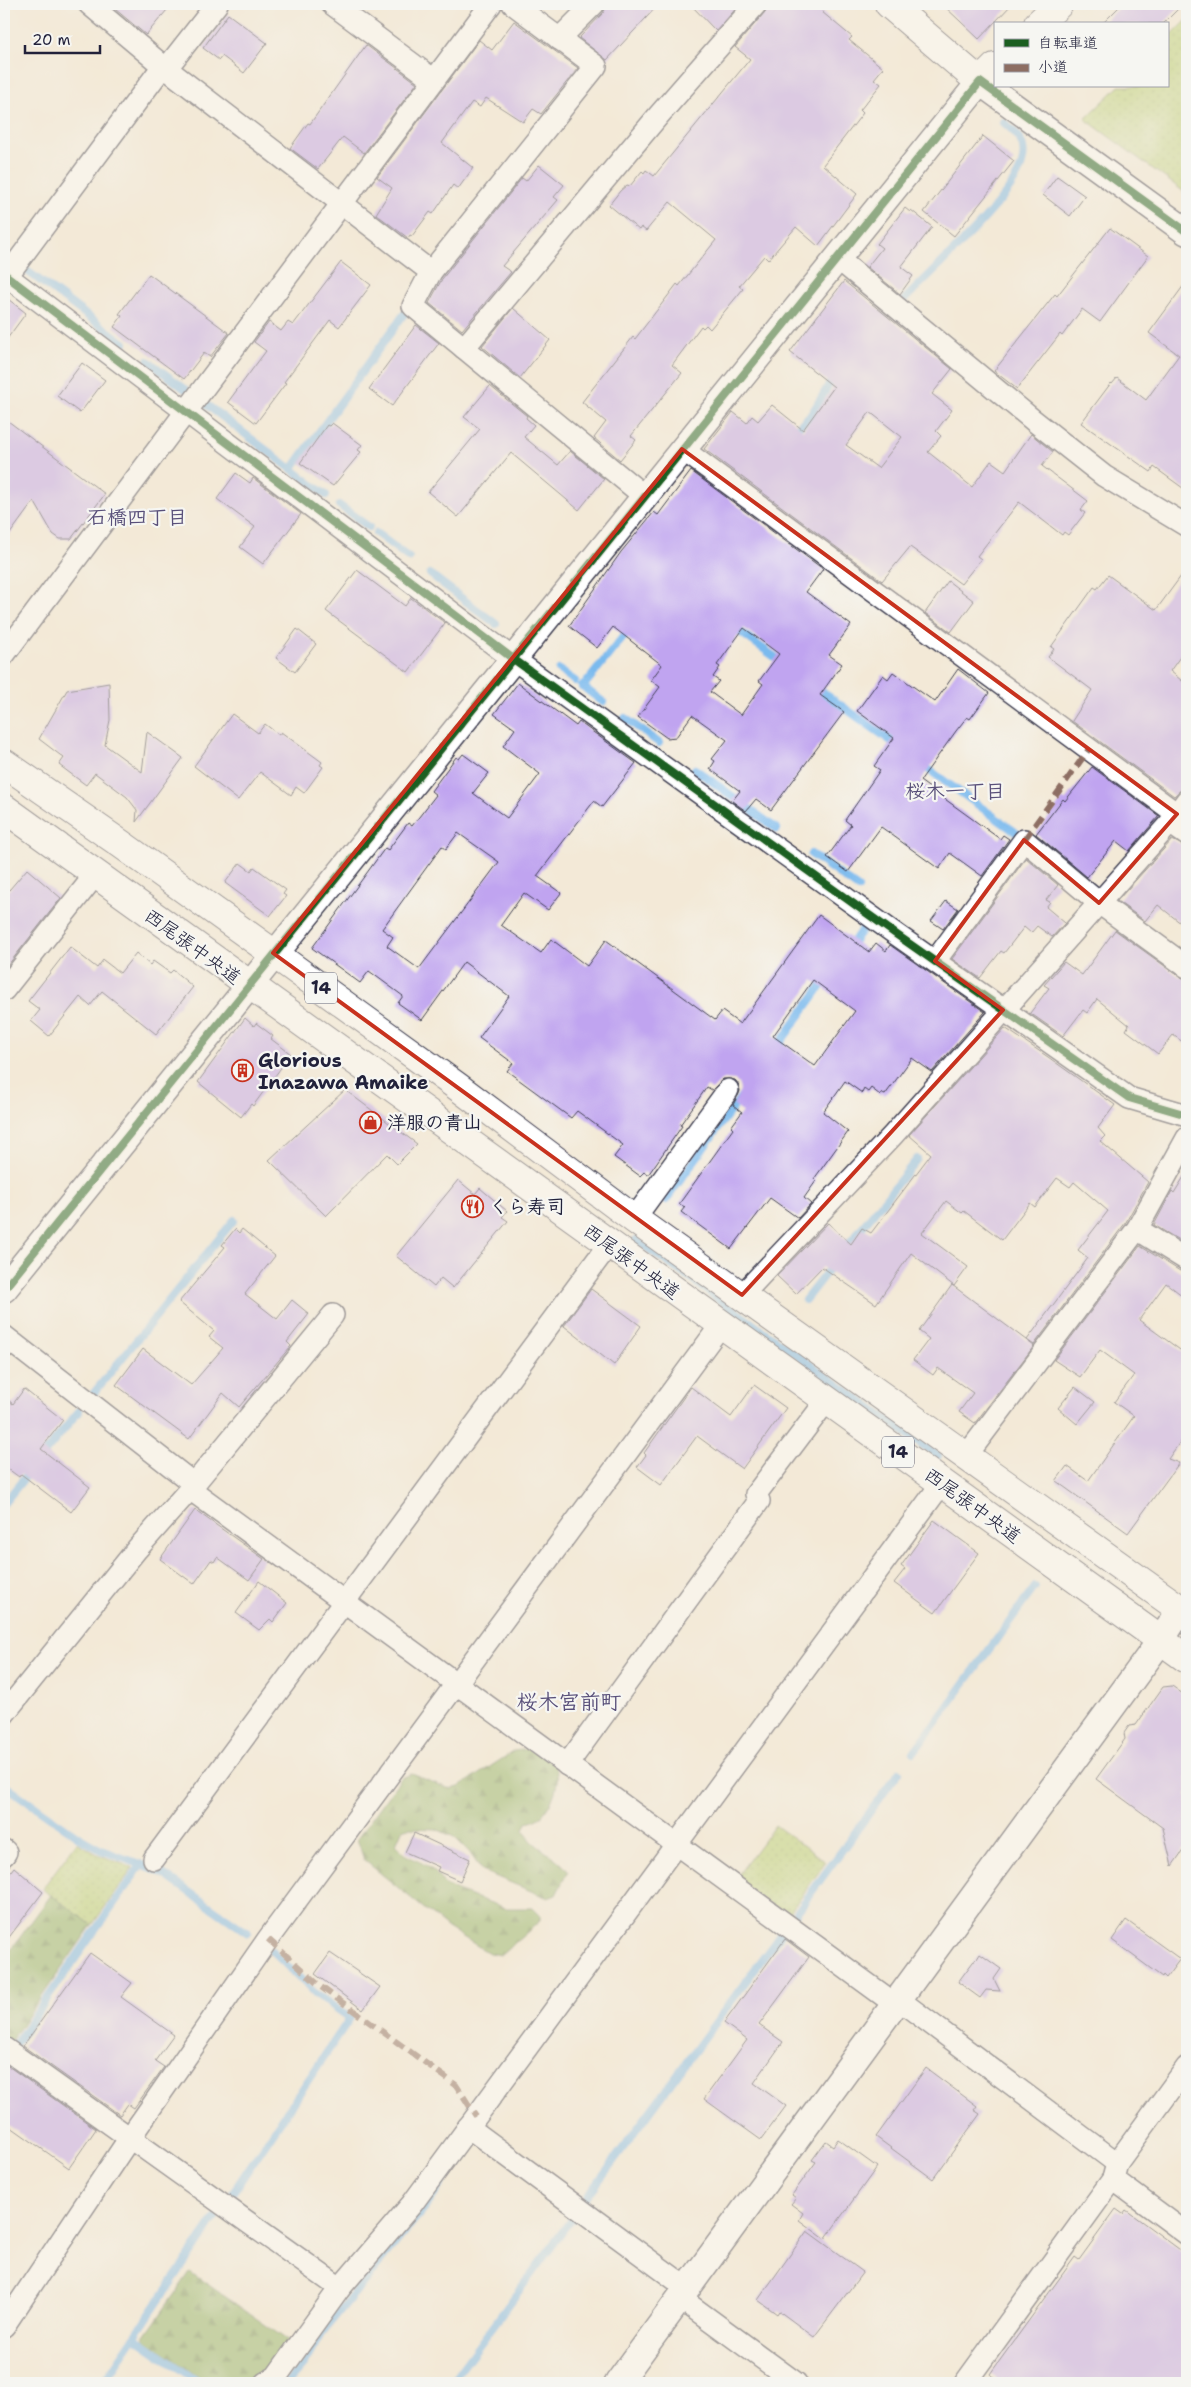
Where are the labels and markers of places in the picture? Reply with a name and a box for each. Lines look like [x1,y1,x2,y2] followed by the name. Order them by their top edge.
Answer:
[258,1048,428,1095] place label: Glorious Inazawa Amaike
[230,1059,254,1083] building icon: Glorious Inazawa Amaike
[359,1110,383,1134] shop icon: 洋服の青山
[387,1110,482,1135] place label: 洋服の青山
[461,1194,485,1218] restaurant icon: くら寿司
[489,1194,565,1219] place label: くら寿司

